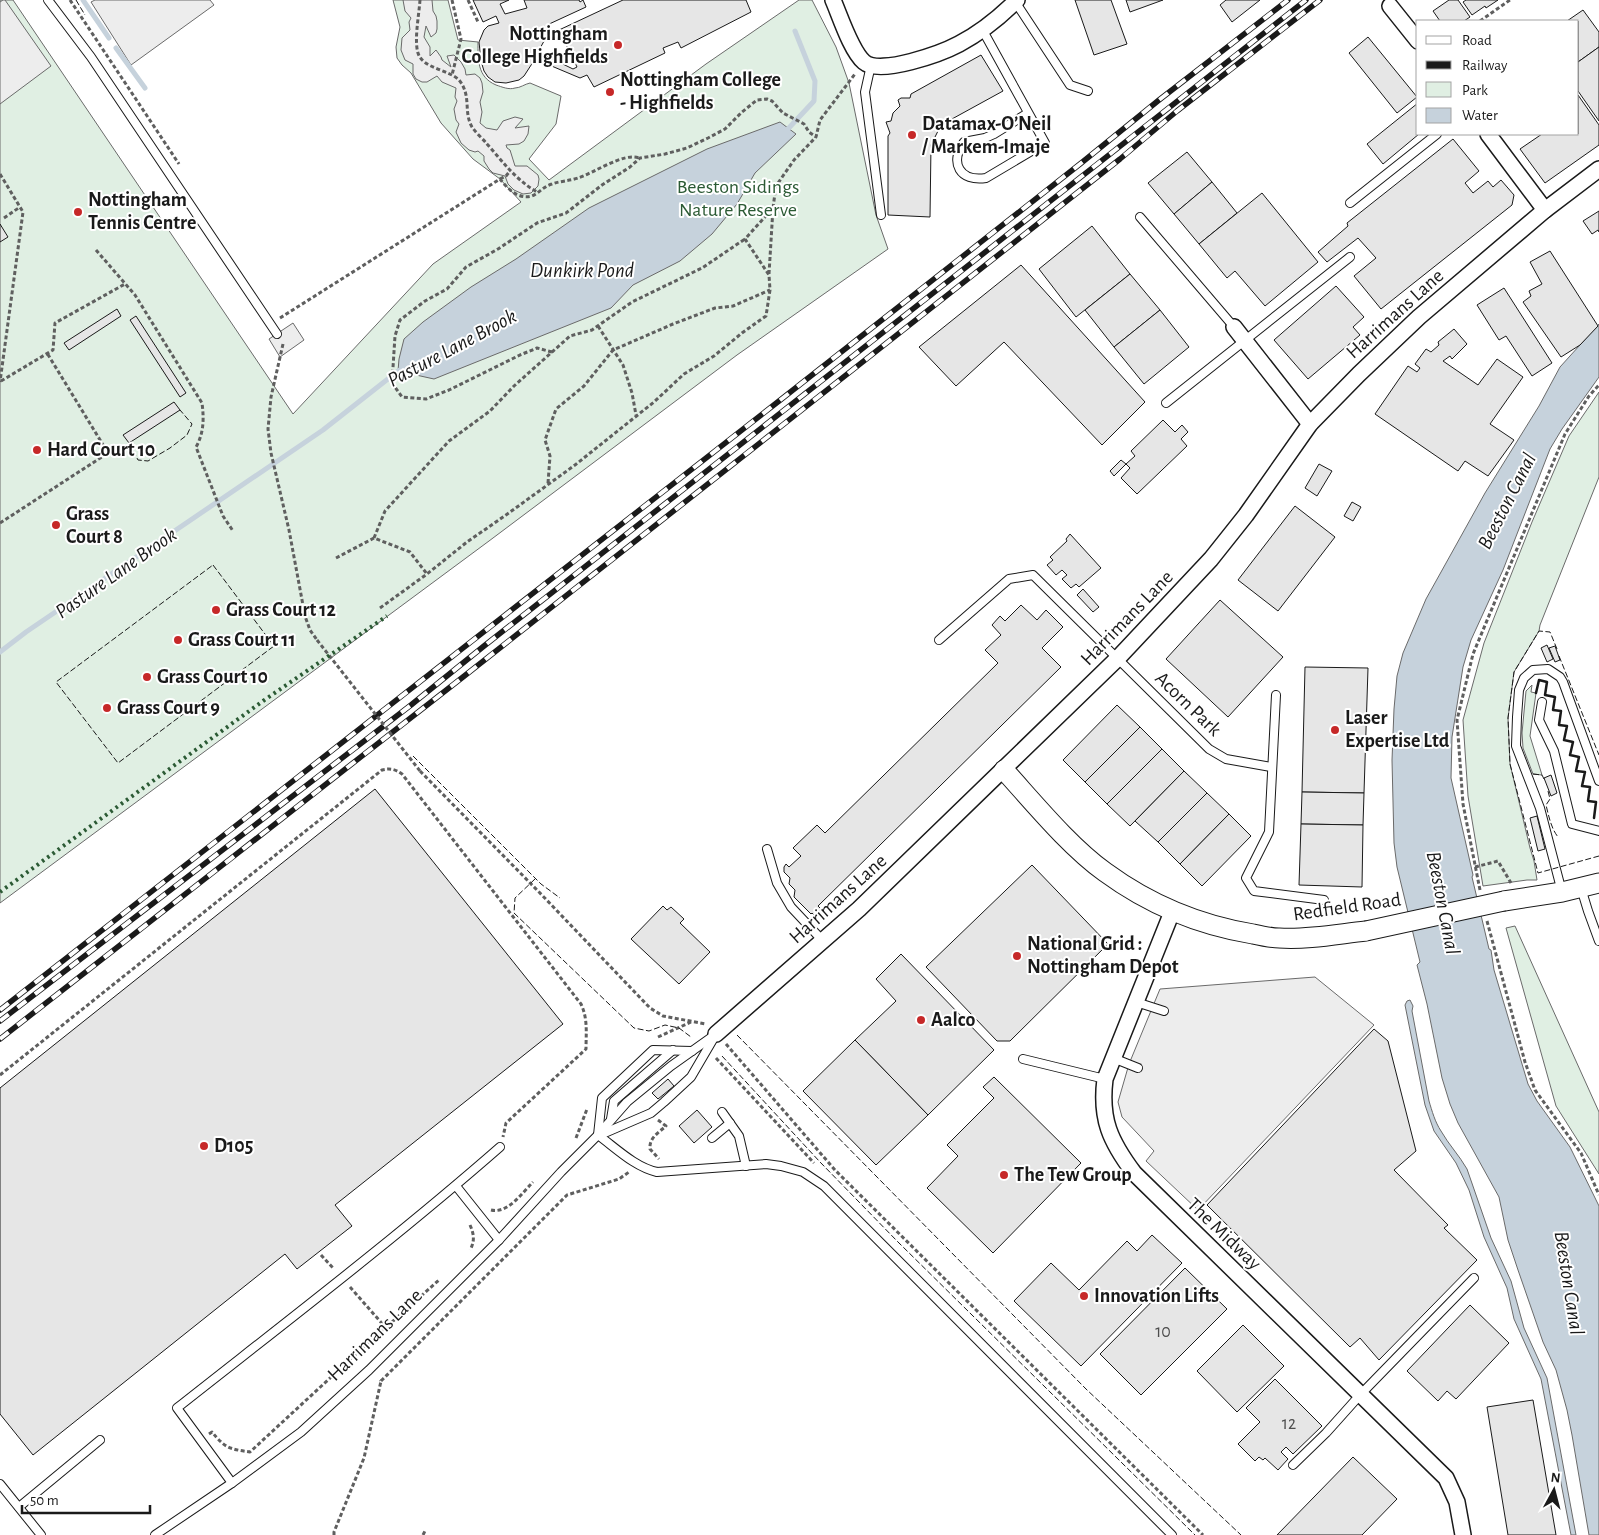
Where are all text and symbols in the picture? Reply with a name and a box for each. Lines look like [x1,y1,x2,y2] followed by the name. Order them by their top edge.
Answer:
[1416,20,1579,135] legend
[462,24,608,67] place label: Nottingham College Highfields
[1462,33,1492,48] text: Road
[612,39,624,51] marker: Nottingham College Highfields
[1462,58,1508,73] text: Railway
[620,70,781,113] place label: Nottingham College - Highfields
[1462,83,1488,98] text: Park
[604,86,616,98] marker: Nottingham College - Highfields
[1462,108,1498,123] text: Water
[921,114,1051,157] place label: Datamax-O’Neil / Markem-Imaje
[906,129,918,141] marker: Datamax-O’Neil / Markem-Imaje
[677,177,799,220] park label: Beeston Sidings Nature Reserve
[88,190,196,233] place label: Nottingham Tennis Centre
[72,206,84,218] marker: Nottingham Tennis Centre
[530,260,634,281] water label: Dunkirk Pond
[1343,265,1447,363] street label: Harrimans Lane
[384,305,520,391] water label: Pasture Lane Brook
[47,440,155,460] place label: Hard Court 10
[31,444,43,456] marker: Hard Court 10
[1474,450,1540,552] water label: Beeston Canal
[66,504,123,547] place label: Grass Court 8
[50,519,62,531] marker: Grass Court 8
[52,523,181,623] water label: Pasture Lane Brook
[1077,567,1177,669] street label: Harrimans Lane
[226,600,336,620] place label: Grass Court 12
[210,604,222,616] marker: Grass Court 12
[188,630,296,650] place label: Grass Court 11
[172,634,184,646] marker: Grass Court 11
[157,667,268,687] place label: Grass Court 10
[1151,668,1225,740] street label: Acorn Park
[141,671,153,683] marker: Grass Court 10
[117,698,220,718] place label: Grass Court 9
[101,702,113,714] marker: Grass Court 9
[1345,708,1450,751] place label: Laser Expertise Ltd
[1329,724,1341,736] marker: Laser Expertise Ltd
[786,850,890,948] street label: Harrimans Lane
[1423,850,1463,956] water label: Beeston Canal
[1292,890,1402,924] street label: Redfield Road
[1027,934,1179,977] place label: National Grid : Nottingham Depot
[1011,950,1023,962] marker: National Grid : Nottingham Depot
[931,1010,976,1030] place label: Aalco
[915,1014,927,1026] marker: Aalco
[214,1136,253,1156] place label: D105
[198,1140,210,1152] marker: D105
[1014,1165,1132,1185] place label: The Tew Group
[998,1169,1010,1181] marker: The Tew Group
[1183,1194,1265,1274] street label: The Midway
[1550,1230,1588,1336] water label: Beeston Canal
[324,1285,426,1385] street label: Harrimans Lane
[1094,1286,1219,1306] place label: Innovation Lifts
[1078,1290,1090,1302] marker: Innovation Lifts
[1155,1323,1171,1341] house number: 10
[1282,1415,1296,1433] house number: 12
[1529,1465,1579,1515] north arrow
[1550,1471,1561,1486] text: N
[22,1482,150,1514] scale bar
[30,1493,59,1508] text: 50 m

